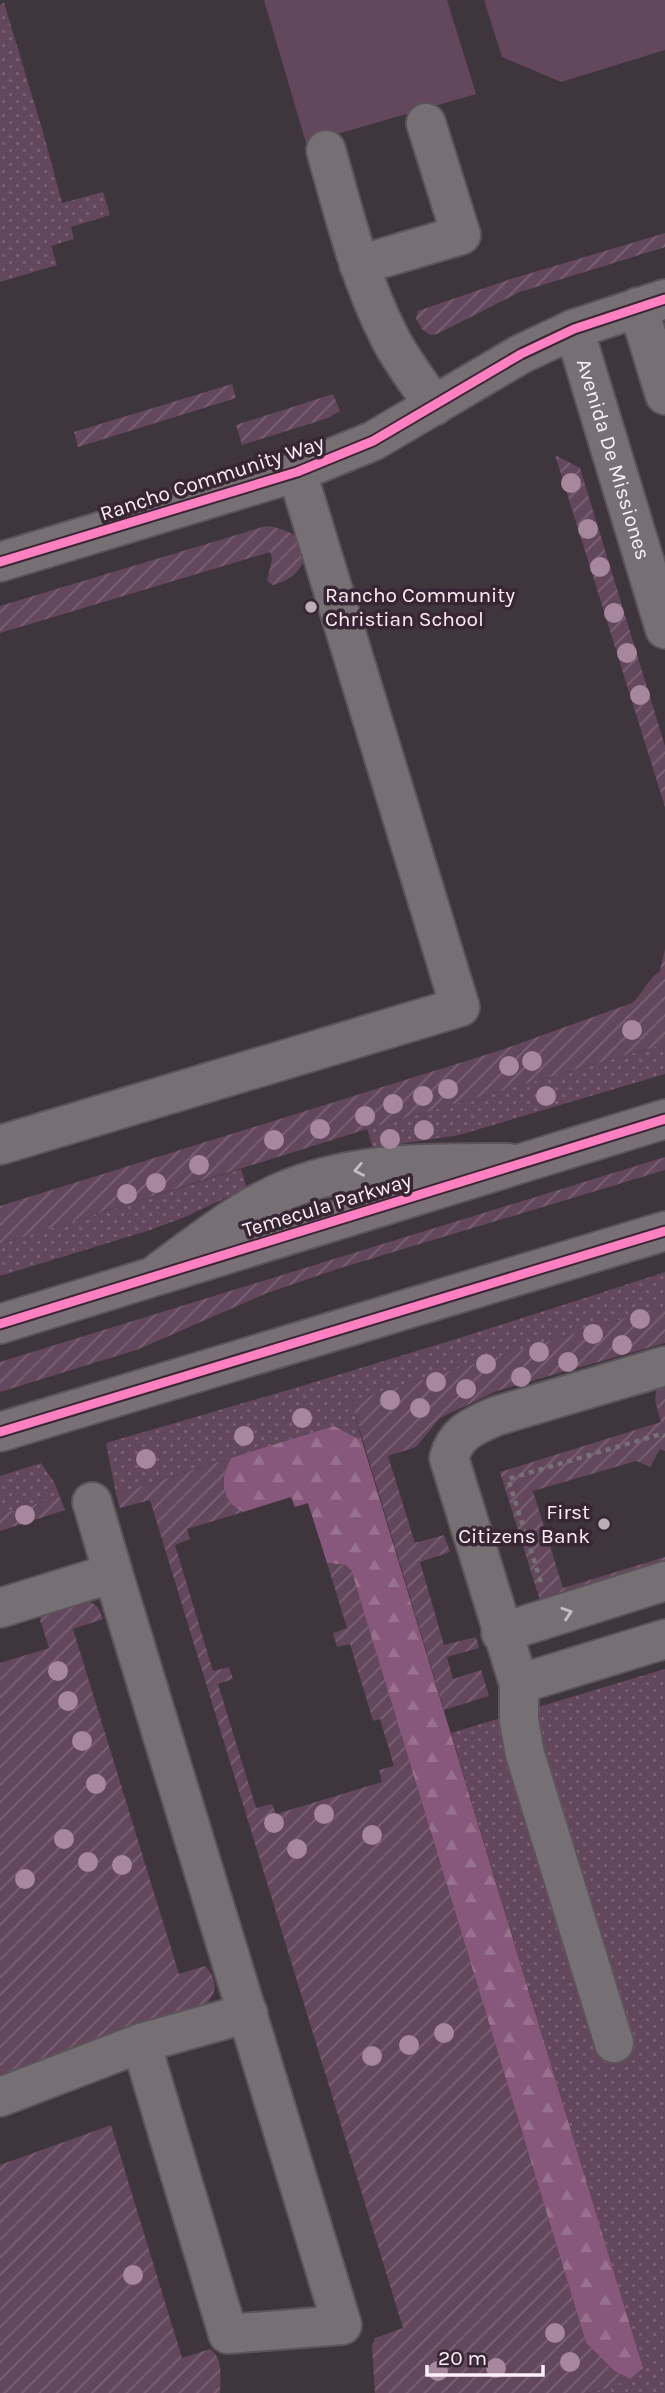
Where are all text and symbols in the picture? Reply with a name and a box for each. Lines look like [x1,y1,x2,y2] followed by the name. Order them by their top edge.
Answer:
[572,356,655,563] street label: Avenida De Missiones
[97,430,327,526] street label: Rancho Community Way
[325,583,515,631] place label: Rancho Community Christian School
[303,599,319,615] marker: Rancho Community Christian School
[353,1162,365,1177] one-way arrow
[240,1168,415,1242] street label: Temecula Parkway
[458,1500,590,1548] place label: First Citizens Bank
[596,1516,612,1532] marker: First Citizens Bank
[560,1606,572,1621] one-way arrow
[427,2334,542,2378] scale bar
[438,2346,487,2370] text: 20 m

